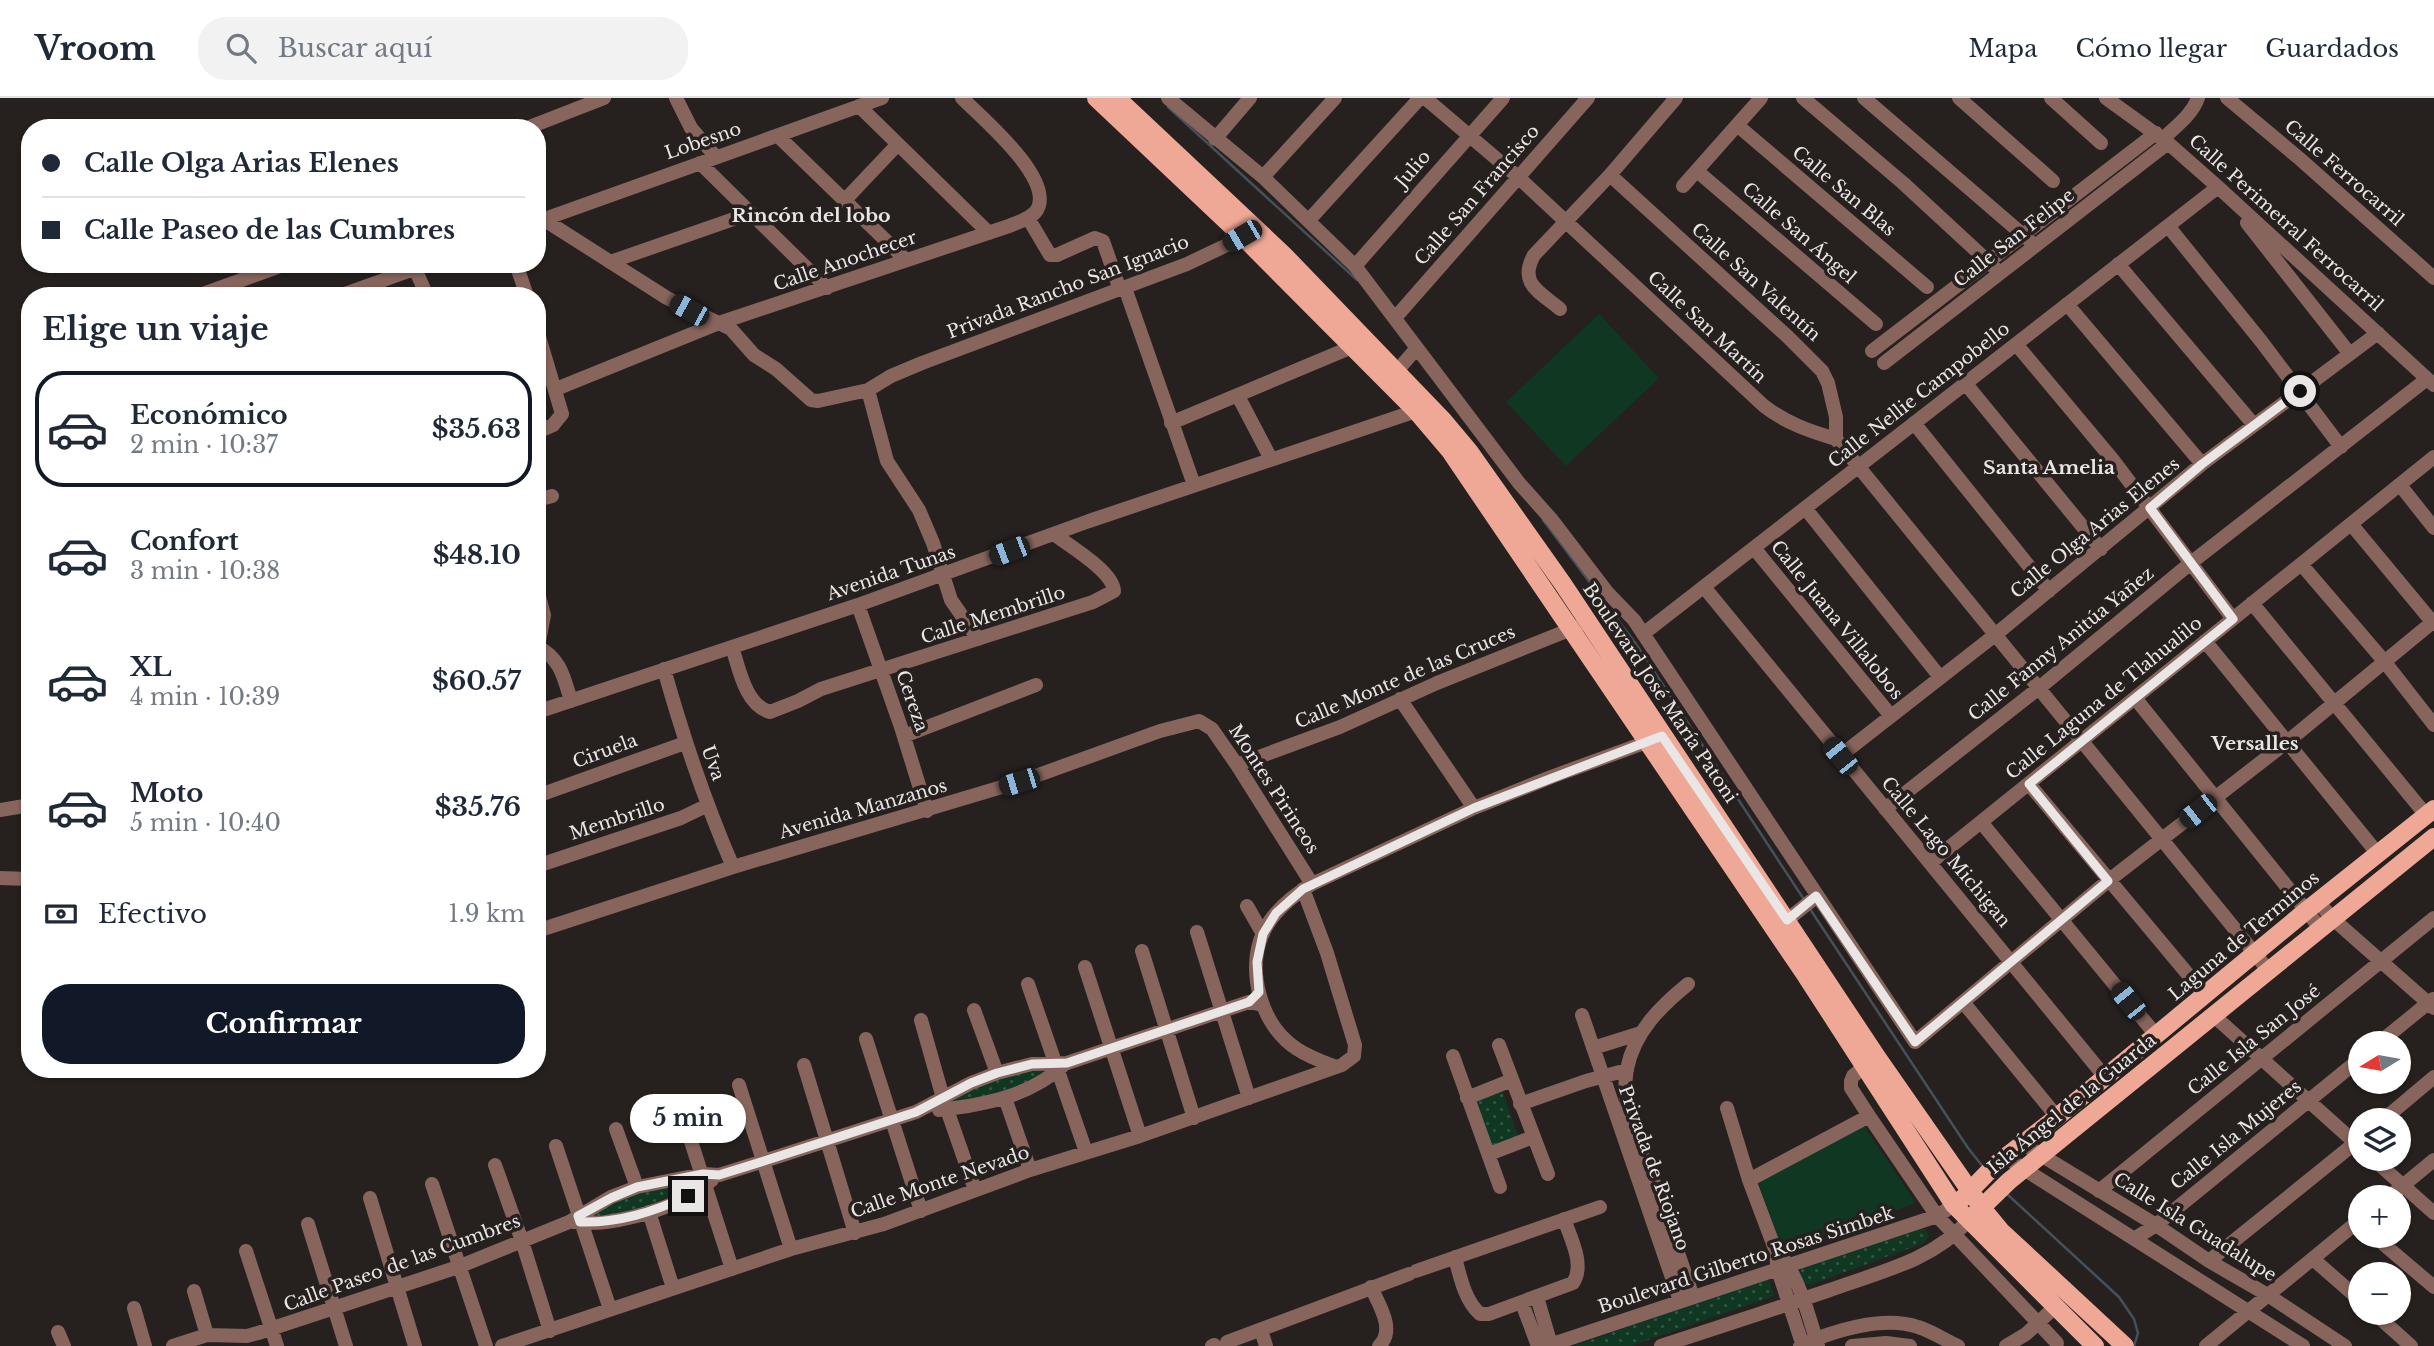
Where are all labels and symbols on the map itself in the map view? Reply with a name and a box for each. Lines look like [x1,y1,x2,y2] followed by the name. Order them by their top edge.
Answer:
[2280,115,2408,231] street label: Calle Ferrocarril
[662,118,744,164] street label: Lobesno
[1410,120,1544,270] street label: Calle San Francisco
[2184,130,2388,316] street label: Calle Perimetral Ferrocarril
[1788,141,1900,241] street label: Calle San Blas
[1389,146,1435,194] street label: Julio
[1738,177,1861,288] street label: Calle San Ángel
[1949,184,2079,292] street label: Calle San Felipe
[731,204,891,227] district label: Rincón del lobo
[1219,216,1266,256] car
[1687,218,1825,346] street label: Calle San Valentín
[771,226,920,296] street label: Calle Anochecer
[944,231,1192,343] street label: Privada Rancho San Ignacio
[1643,266,1771,388] street label: Calle San Martín
[666,291,713,329] car
[1824,317,2014,473] street label: Calle Nellie Campobello
[2284,375,2316,407] route start
[2006,453,2184,603] street label: Calle Olga Arias Elenes
[1983,456,2115,479] district label: Santa Amelia
[986,534,1033,568] car
[1766,536,1908,704] street label: Calle Juana Villalobos
[823,541,958,606] street label: Avenida Tunas
[1964,562,2158,726] street label: Calle Fanny Anitúa Yañez
[1578,579,1742,807] street label: Boulevard José María Patoni
[918,581,1068,649] street label: Calle Membrillo
[2001,612,2207,784] street label: Calle Laguna de Tlahualilo
[1292,621,1518,733] street label: Calle Monte de las Cruces
[891,667,933,735] street label: Cereza
[1224,720,1324,858] street label: Montes Pirineos
[570,729,640,773] street label: Ciruela
[2210,732,2299,755] district label: Versalles
[1819,733,1862,779] car
[697,742,729,784] street label: Uva
[996,766,1043,798] car
[1877,772,2015,932] street label: Calle Lago Michigan
[775,774,950,844] street label: Avenida Manzanos
[2175,790,2222,832] car
[567,793,667,845] street label: Membrillo
[2164,867,2324,1005] street label: Laguna de Terminos
[2107,978,2150,1024] car
[2183,980,2325,1100] street label: Calle Isla San José
[1983,1028,2161,1179] street label: Isla Ángel de la Guarda
[2348,1031,2412,1094] north arrow
[2166,1076,2306,1194] street label: Calle Isla Mujeres
[1614,1082,1694,1254] street label: Privada de Riojano
[630,1094,746,1144] callout: 5 min
[848,1141,1032,1223] street label: Calle Monte Nevado
[2109,1168,2281,1286] street label: Calle Isla Guadalupe
[672,1180,704,1212] route end
[1595,1202,1897,1318] street label: Boulevard Gilberto Rosas Simbek
[281,1210,523,1316] street label: Calle Paseo de las Cumbres

